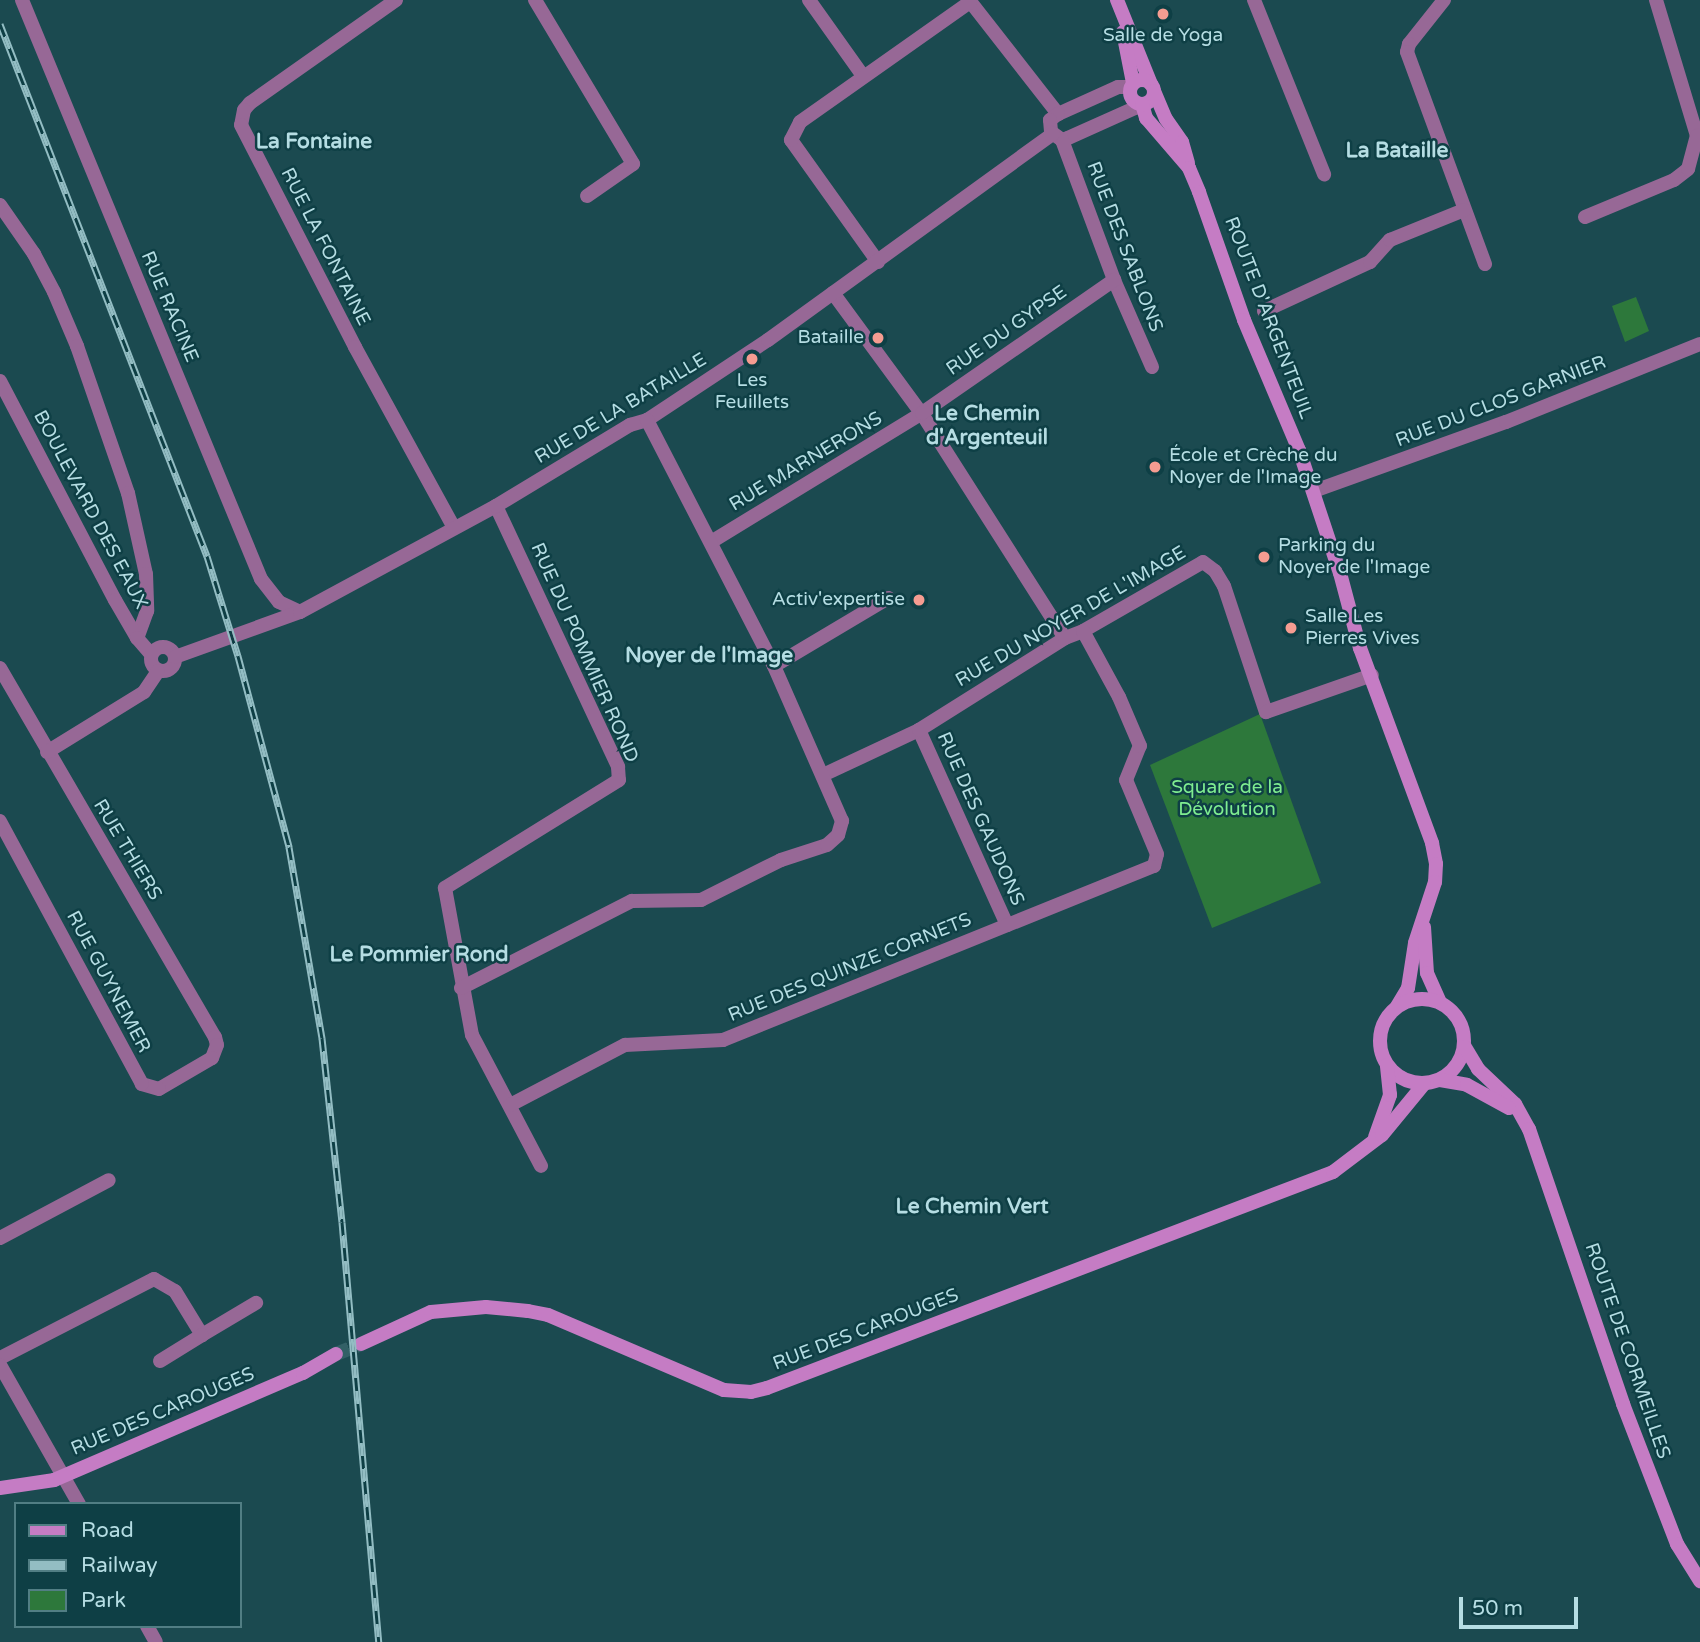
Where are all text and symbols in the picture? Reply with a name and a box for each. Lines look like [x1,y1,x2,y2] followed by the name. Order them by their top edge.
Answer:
[1155,6,1171,22] marker: Salle de Yoga
[1103,25,1223,47] place label: Salle de Yoga
[256,129,372,155] district label: La Fontaine
[1346,138,1448,164] district label: La Bataille
[1081,159,1167,335] street label: RUE DES SABLONS
[275,164,375,330] street label: RUE LA FONTAINE
[1219,214,1317,422] street label: ROUTE D'ARGENTEUIL
[135,248,203,366] street label: RUE RACINE
[942,281,1072,381] street label: RUE DU GYPSE
[798,327,864,349] place label: Bataille
[870,330,886,346] marker: Bataille
[531,349,711,469] street label: RUE DE LA BATAILLE
[744,351,760,367] marker: Les Feuillets
[1393,351,1609,453] street label: RUE DU CLOS GARNIER
[715,370,789,414] place label: Les Feuillets
[926,401,1048,451] district label: Le Chemin d'Argenteuil
[28,407,152,613] street label: BOULEVARD DES EAUX
[725,407,887,517] street label: RUE MARNERONS
[1169,445,1338,489] place label: École et Crèche du Noyer de l'Image
[1147,459,1163,475] marker: École et Crèche du Noyer de l'Image
[1278,535,1430,579] place label: Parking du Noyer de l'Image
[525,540,643,766] street label: RUE DU POMMIER ROND
[952,542,1190,692] street label: RUE DU NOYER DE L'IMAGE
[1256,549,1272,565] marker: Parking du Noyer de l'Image
[772,589,905,611] place label: Activ'expertise
[911,592,927,608] marker: Activ'expertise
[1305,606,1420,650] place label: Salle Les Pierres Vives
[1283,620,1299,636] marker: Salle Les Pierres Vives
[625,643,793,669] district label: Noyer de l'Image
[931,729,1029,909] street label: RUE DES GAUDONS
[1171,777,1283,821] park label: Square de la Dévolution
[88,795,166,905] street label: RUE THIERS
[61,907,155,1057] street label: RUE GUYNEMER
[725,909,975,1027] street label: RUE DES QUINZE CORNETS
[330,942,508,968] district label: Le Pommier Rond
[896,1194,1048,1220] district label: Le Chemin Vert
[1579,1240,1675,1462] street label: ROUTE DE CORMEILLES
[770,1284,962,1376] street label: RUE DES CAROUGES
[68,1363,258,1461] street label: RUE DES CAROUGES
[14,1502,242,1628] legend
[81,1518,134,1543] text: Road
[81,1553,158,1578] text: Railway
[1462,1582,1581,1626] scale bar
[81,1588,126,1613] text: Park
[1472,1596,1523,1621] text: 50 m

